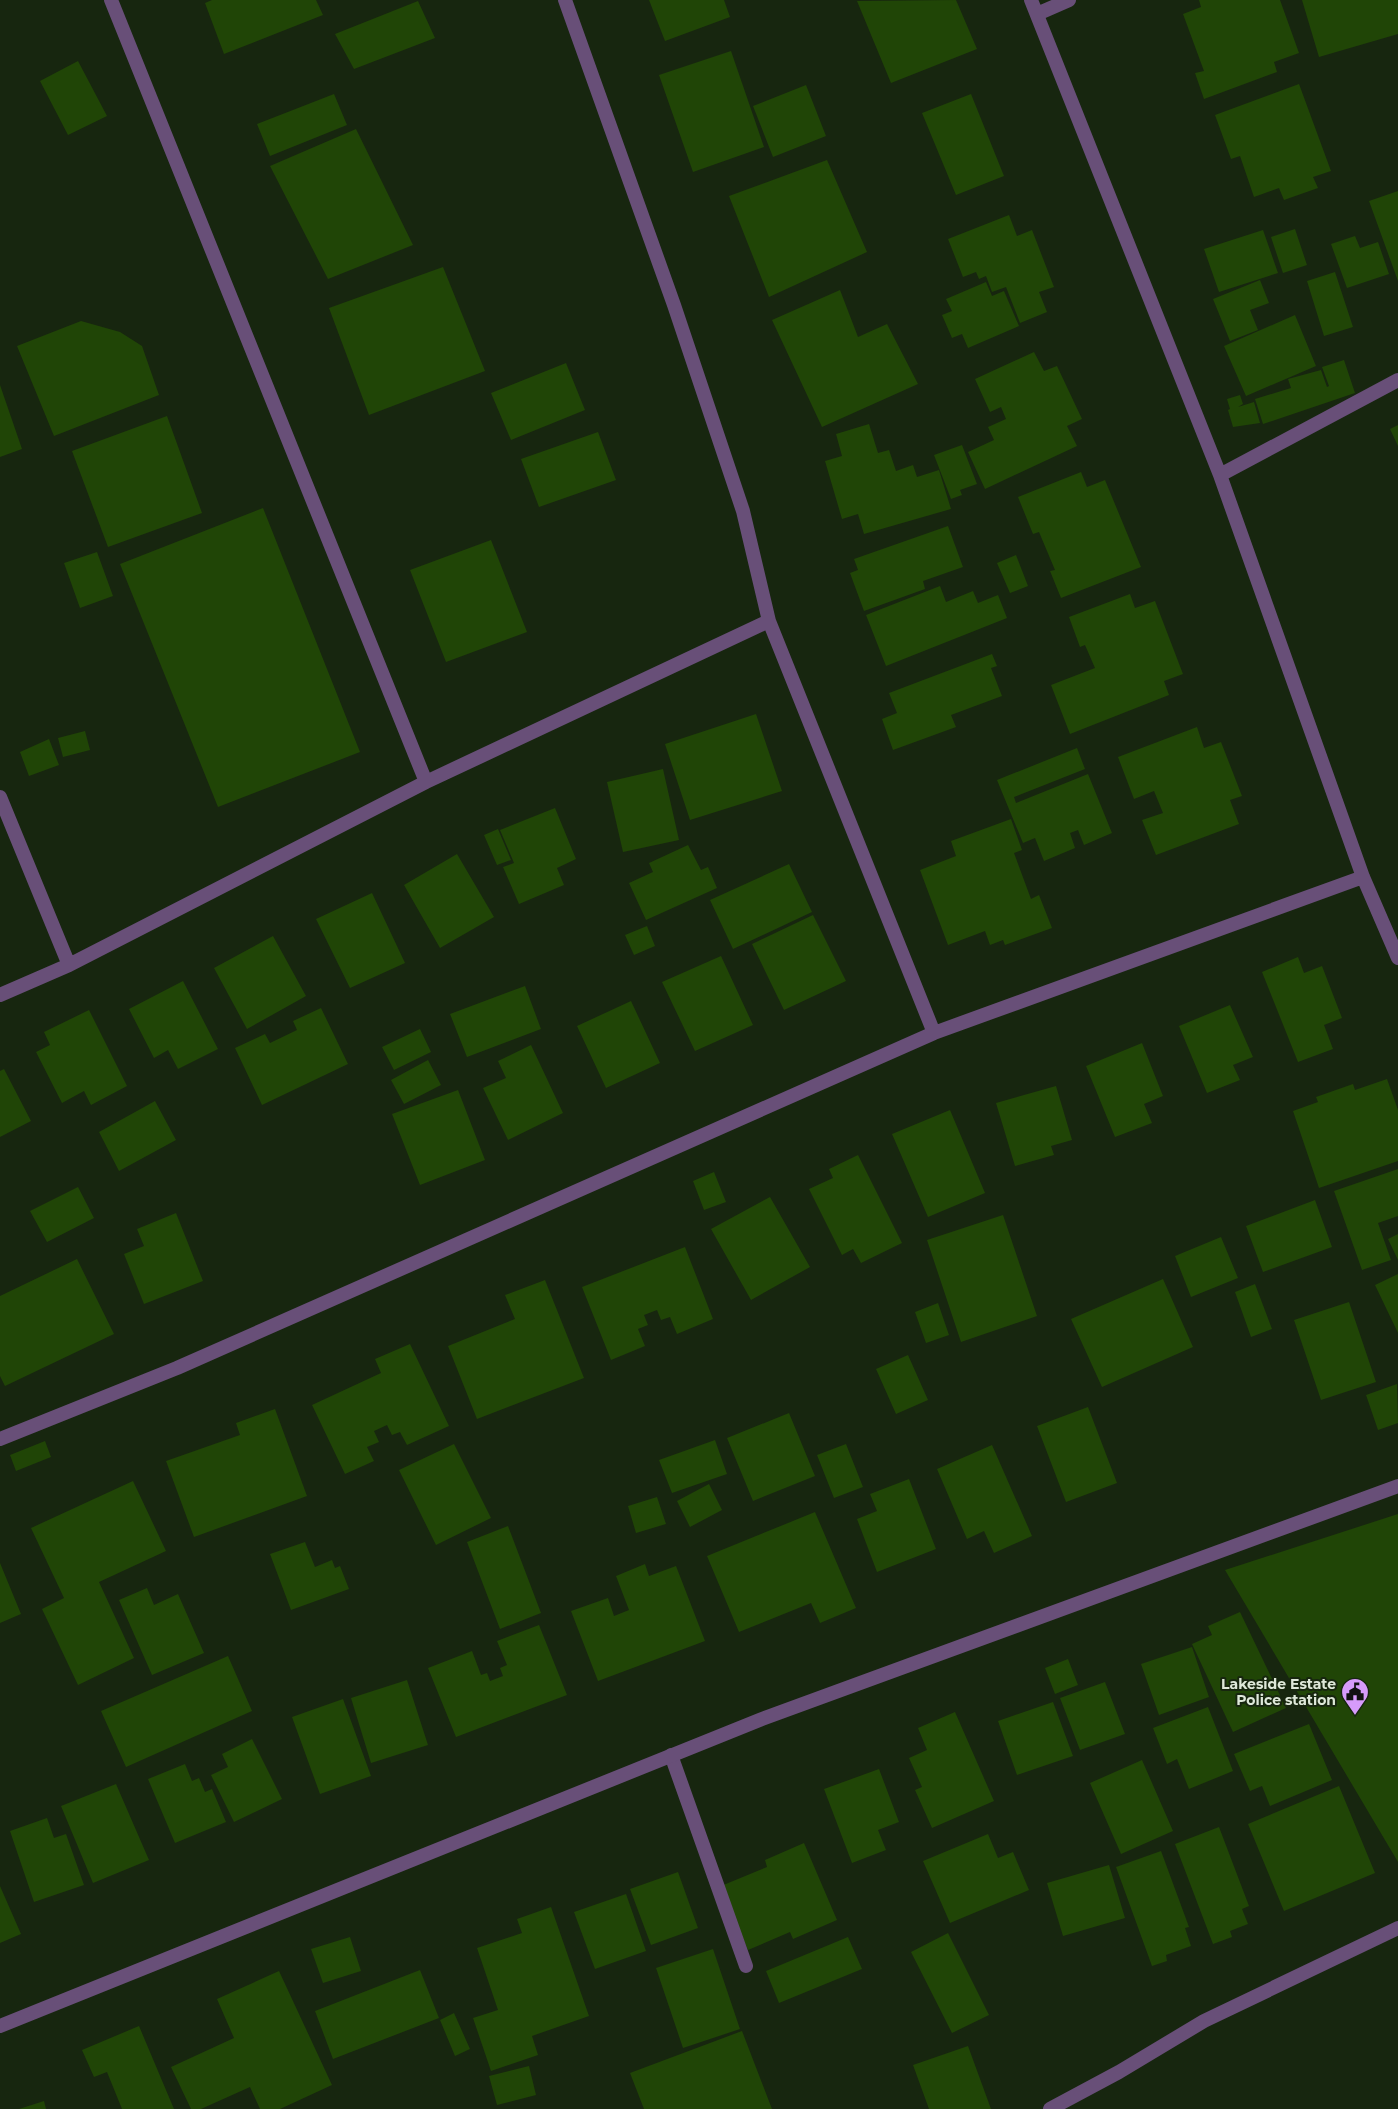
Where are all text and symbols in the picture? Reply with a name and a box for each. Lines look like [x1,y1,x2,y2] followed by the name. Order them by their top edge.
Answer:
[1221,1675,1336,1709] place label: Lakeside Estate Police station
[1340,1677,1370,1716] public building icon: Lakeside Estate Police station

